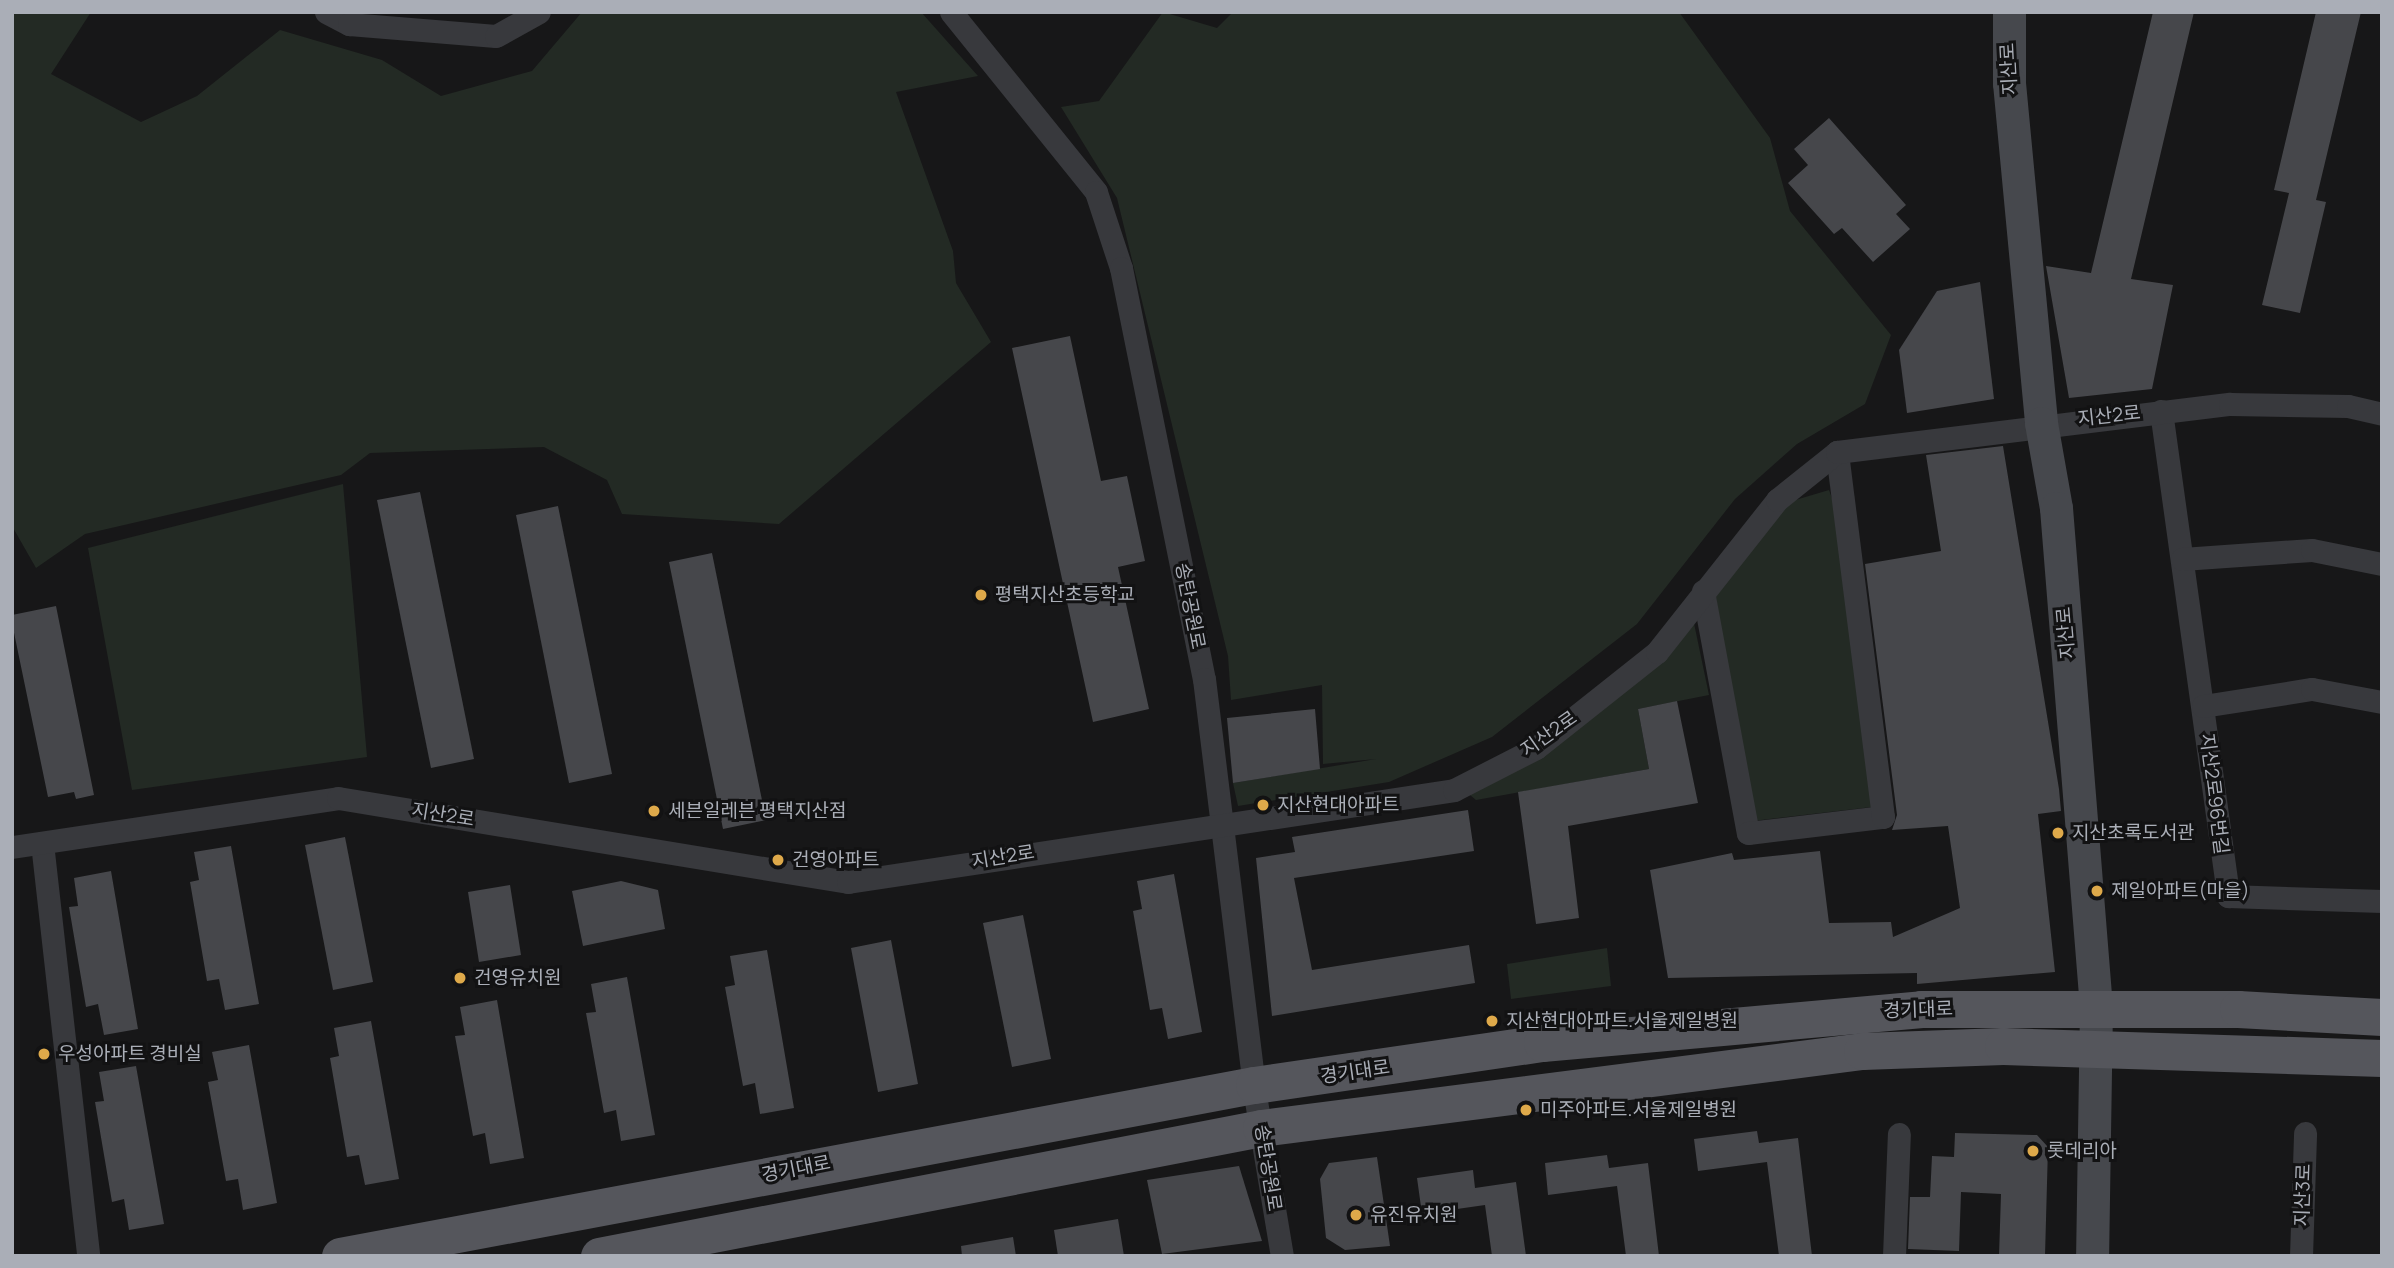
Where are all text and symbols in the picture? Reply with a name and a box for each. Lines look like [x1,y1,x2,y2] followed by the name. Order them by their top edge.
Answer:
[1996,42,2022,96] street label: 지산로
[2076,401,2142,431] street label: 지산2로
[1170,561,1210,651] street label: 송탄공원로
[995,584,1135,606] place label: 평택지산초등학교
[973,587,989,603] marker: 평택지산초등학교
[2052,606,2080,660] street label: 지산로
[1517,707,1581,761] street label: 지산2로
[2195,732,2233,856] street label: 지산2로96번길
[1277,794,1399,816] place label: 지산현대아파트
[1255,797,1271,813] marker: 지산현대아파트
[410,799,476,831] street label: 지산2로
[668,800,847,822] place label: 세븐일레븐 평택지산점
[646,803,662,819] marker: 세븐일레븐 평택지산점
[2072,822,2194,844] place label: 지산초록도서관
[2050,825,2066,841] marker: 지산초록도서관
[970,841,1036,873] street label: 지산2로
[792,849,879,871] place label: 건영아파트
[770,852,786,868] marker: 건영아파트
[2111,880,2250,902] place label: 제일아파트(마을)
[2089,883,2105,899] marker: 제일아파트(마을)
[474,967,561,989] place label: 건영유치원
[452,970,468,986] marker: 건영유치원
[1883,997,1953,1023] street label: 경기대로
[1506,1010,1738,1032] place label: 지산현대아파트.서울제일병원
[1484,1013,1500,1029] marker: 지산현대아파트.서울제일병원
[58,1043,202,1065] place label: 우성아파트 경비실
[36,1046,52,1062] marker: 우성아파트 경비실
[1319,1056,1391,1088] street label: 경기대로
[1540,1099,1737,1121] place label: 미주아파트.서울제일병원
[1518,1102,1534,1118] marker: 미주아파트.서울제일병원
[1250,1123,1286,1213] street label: 송탄공원로
[2047,1140,2117,1162] place label: 롯데리아
[2025,1143,2041,1159] marker: 롯데리아
[760,1151,832,1187] street label: 경기대로
[2291,1163,2315,1227] street label: 지산3로
[1370,1204,1457,1226] place label: 유진유치원
[1348,1207,1364,1223] marker: 유진유치원

